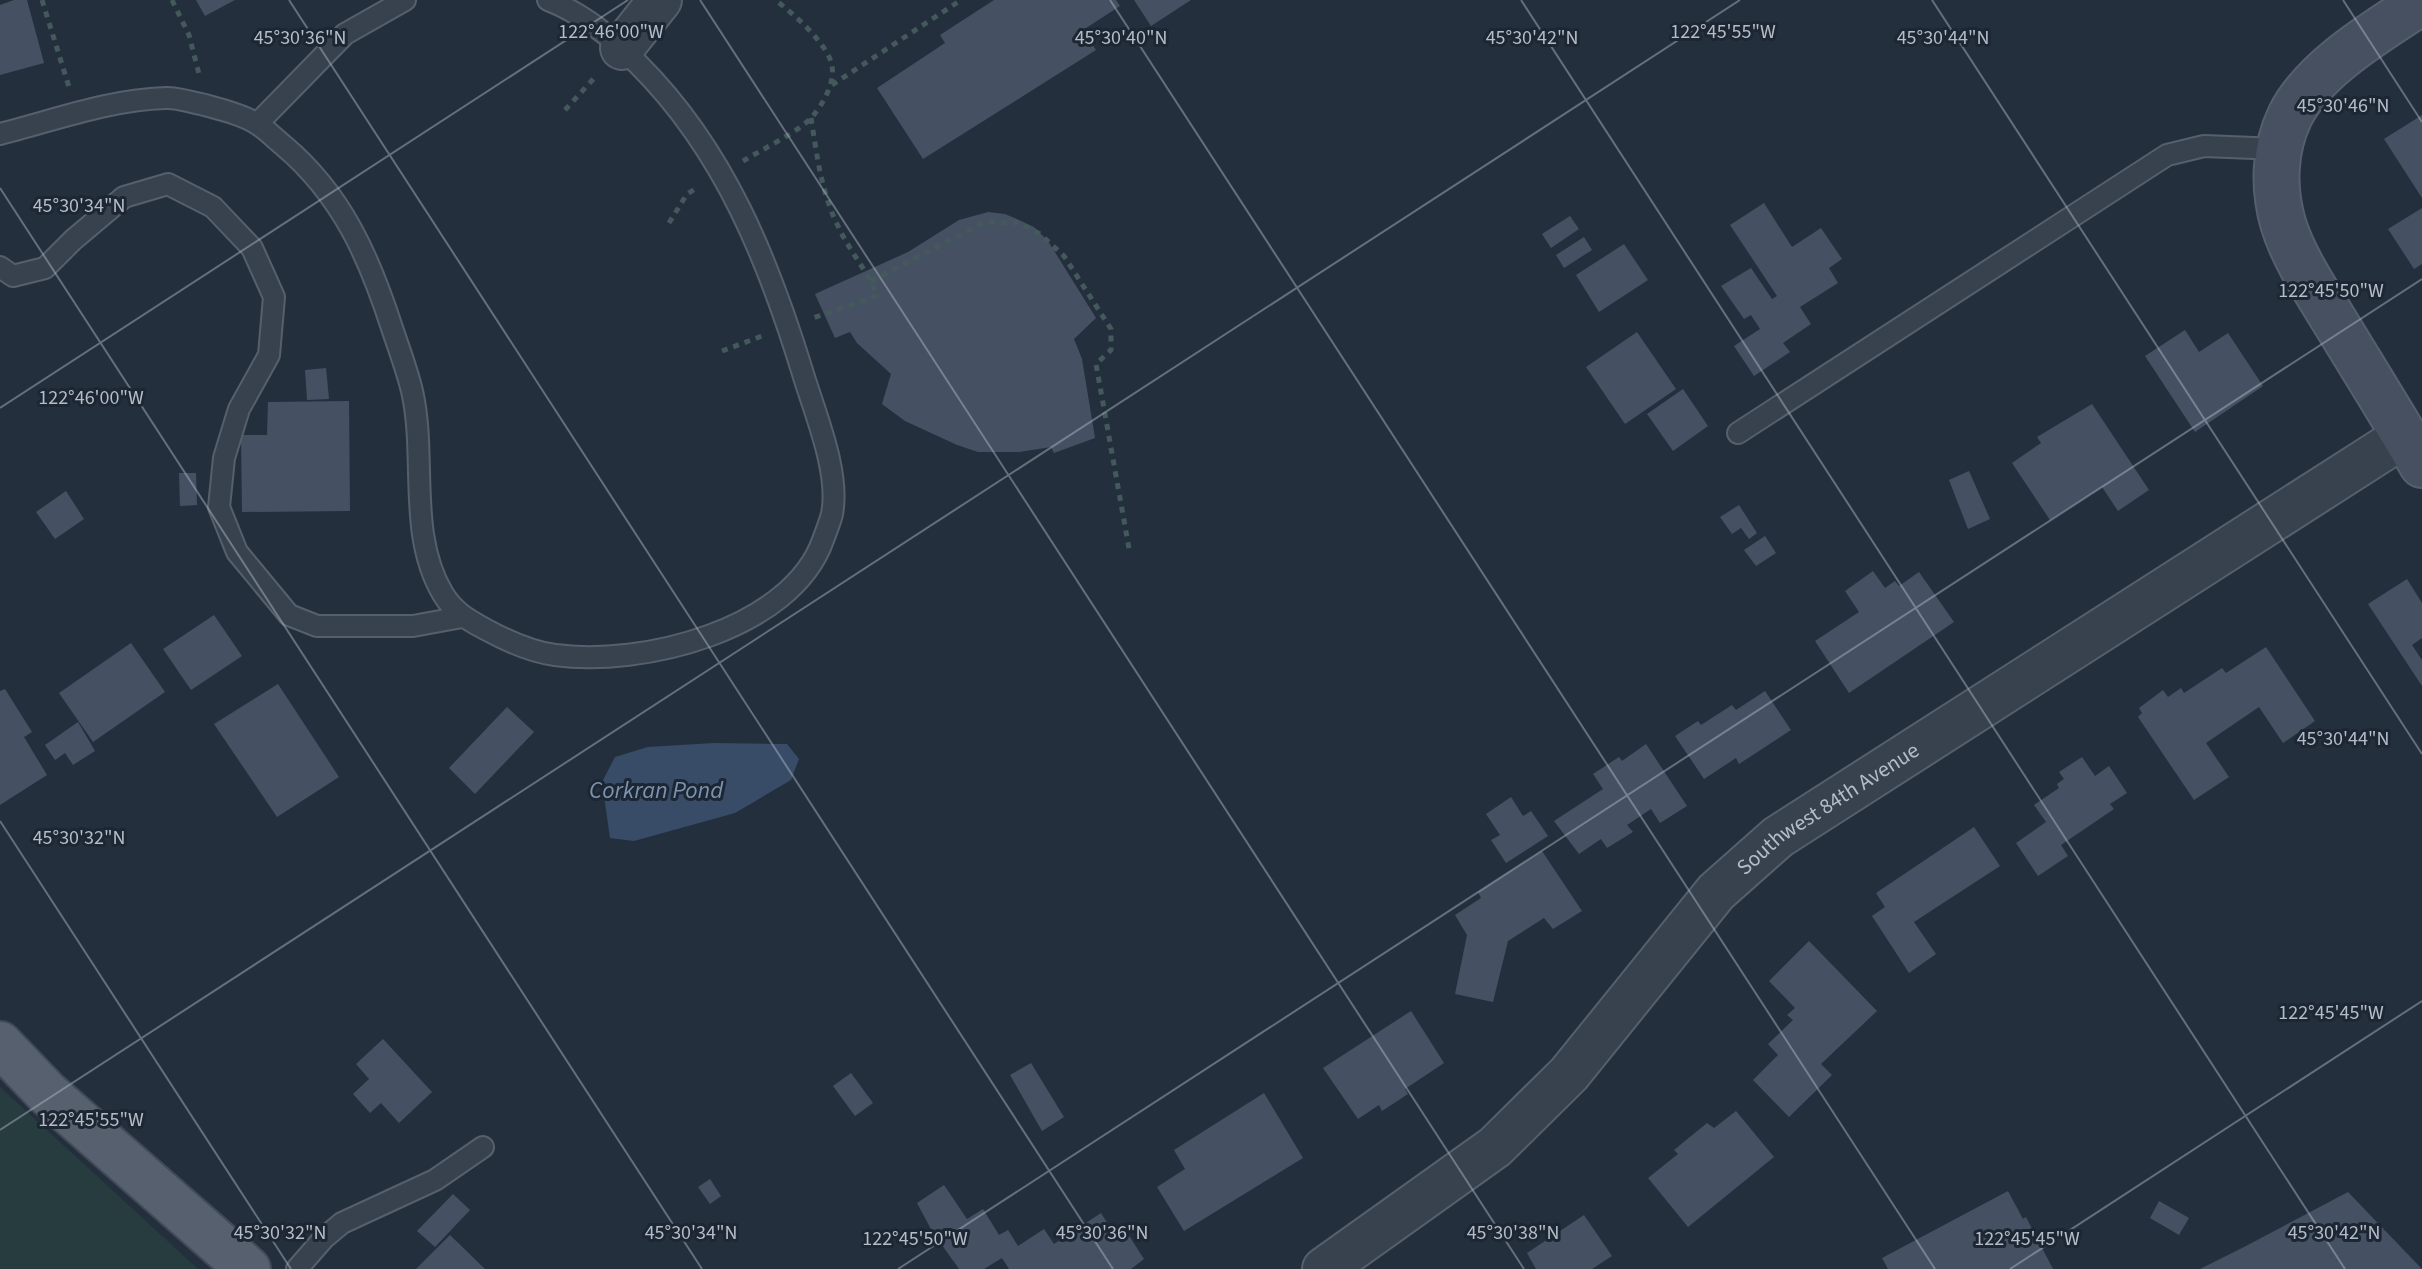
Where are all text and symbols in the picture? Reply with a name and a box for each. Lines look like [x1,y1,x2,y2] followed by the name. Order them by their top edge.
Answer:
[558,18,664,46] text: 122°46'00"W
[1670,18,1776,46] text: 122°45'55"W
[254,24,346,52] text: 45°30'36"N
[1075,24,1167,52] text: 45°30'40"N
[1486,24,1578,52] text: 45°30'42"N
[1897,24,1989,52] text: 45°30'44"N
[2297,92,2389,120] text: 45°30'46"N
[33,192,125,220] text: 45°30'34"N
[2278,277,2384,305] text: 122°45'50"W
[38,384,144,412] text: 122°46'00"W
[2297,725,2389,753] text: 45°30'44"N
[1729,734,1926,883] street label: Southwest 84th Avenue
[589,773,724,808] water label: Corkran Pond
[33,824,125,852] text: 45°30'32"N
[2278,999,2384,1027] text: 122°45'45"W
[38,1106,144,1134] text: 122°45'55"W
[234,1219,326,1247] text: 45°30'32"N
[645,1219,737,1247] text: 45°30'34"N
[1056,1219,1148,1247] text: 45°30'36"N
[1467,1219,1559,1247] text: 45°30'38"N
[2288,1219,2380,1247] text: 45°30'42"N
[862,1225,968,1253] text: 122°45'50"W
[1974,1225,2080,1253] text: 122°45'45"W

